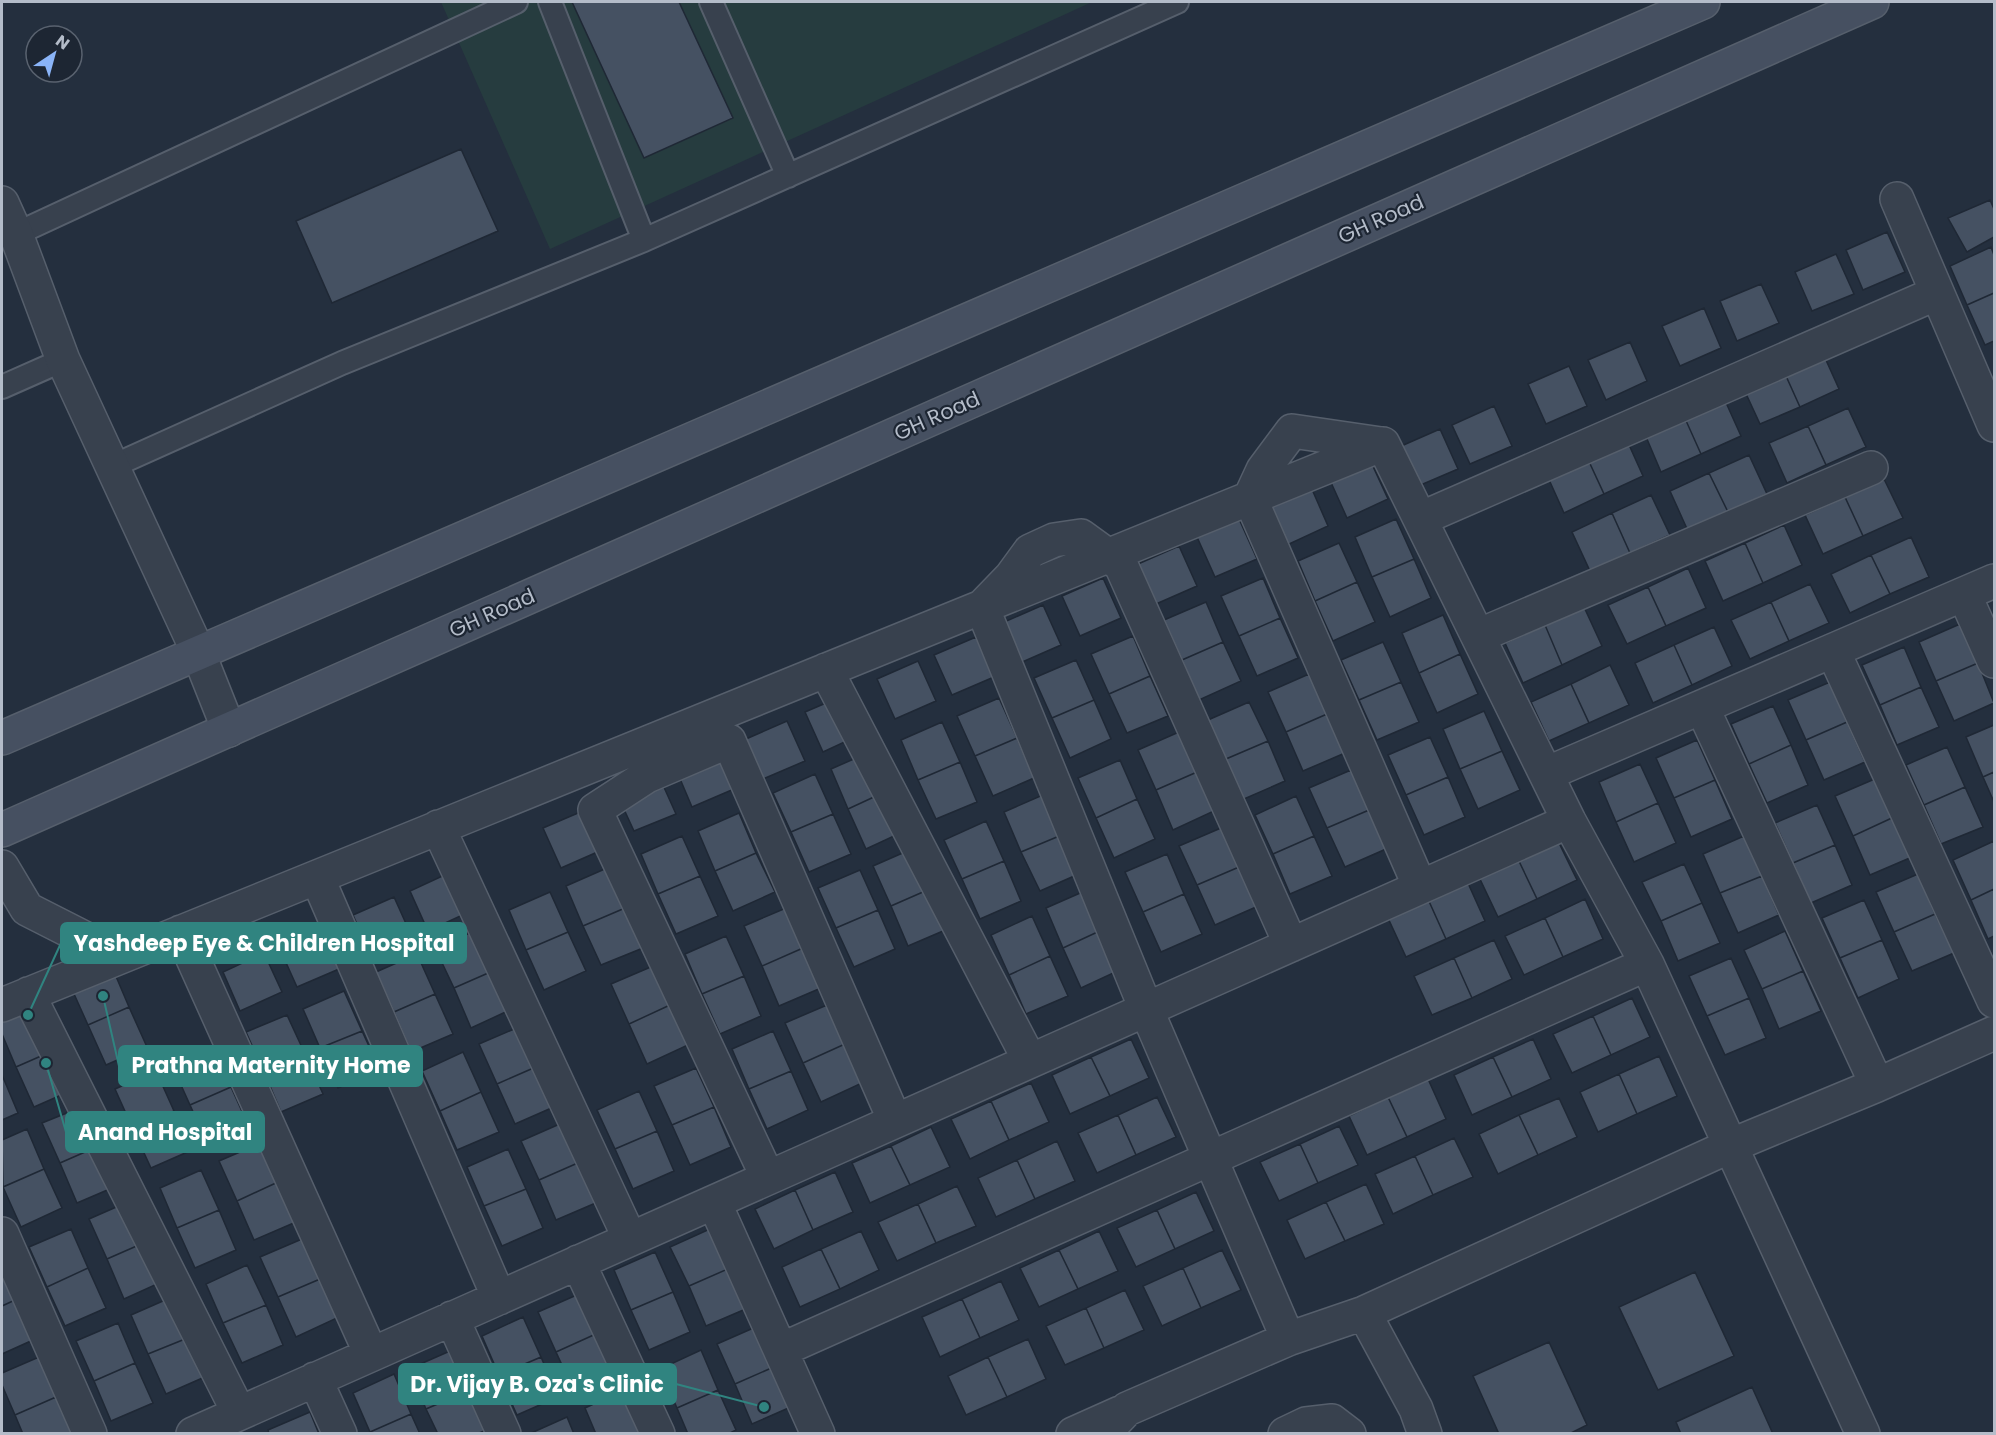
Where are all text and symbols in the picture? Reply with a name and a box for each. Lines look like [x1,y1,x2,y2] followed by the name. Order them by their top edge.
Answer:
[24,24,84,84] north arrow
[51,29,74,55] text: N
[1333,187,1428,250] street label: GH Road
[889,384,984,447] street label: GH Road
[444,581,539,644] street label: GH Road
[61,923,466,963] callout: Yashdeep Eye & Children Hospital
[74,928,454,959] text: Yashdeep Eye & Children Hospital
[119,1046,422,1086] callout: Prathna Maternity Home
[131,1050,411,1081] text: Prathna Maternity Home
[66,1112,264,1152] callout: Anand Hospital
[78,1117,252,1148] text: Anand Hospital
[399,1364,676,1404] callout: Dr. Vijay B. Oza's Clinic
[410,1369,664,1400] text: Dr. Vijay B. Oza's Clinic

